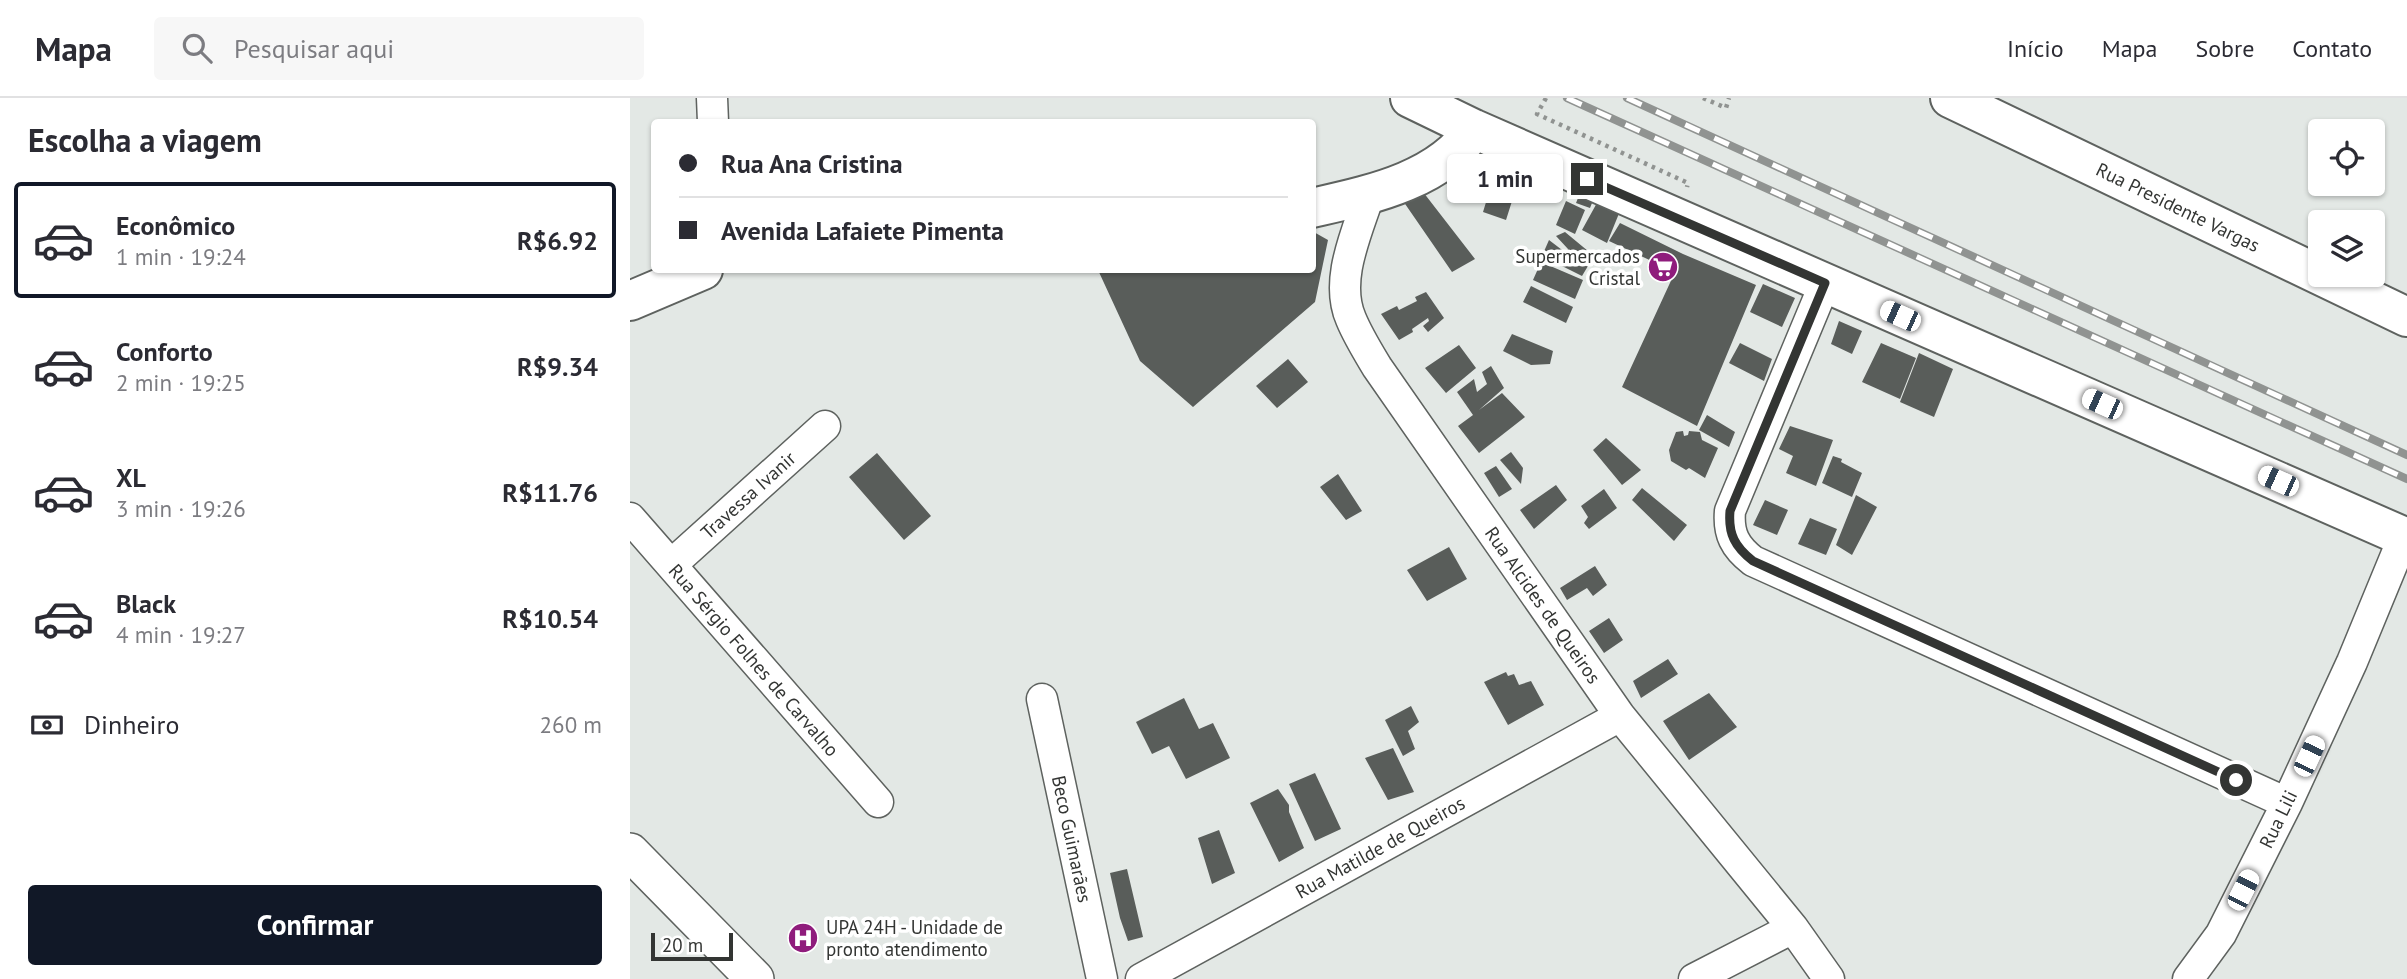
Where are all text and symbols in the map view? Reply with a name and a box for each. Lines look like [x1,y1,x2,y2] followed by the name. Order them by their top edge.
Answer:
[154,17,644,80] search box
[35,27,112,70] text: Mapa
[178,29,216,67] icon: search
[234,32,394,65] text: Pesquisar aqui
[2007,33,2064,64] text: Início
[2102,33,2157,64] text: Mapa
[2195,33,2254,64] text: Sobre
[2292,33,2372,64] text: Contato
[28,119,262,161] text: Escolha a viagem
[2308,119,2385,287] map controls
[2308,119,2385,196] button: locate
[721,147,903,180] text: Rua Ana Cristina
[1447,154,1562,204] callout: 1 min
[2092,157,2264,257] street label: Rua Presidente Vargas
[1571,163,1603,195] route end
[1477,164,1533,193] text: 1 min
[32,209,95,272] icon: car
[116,209,235,242] text: Econômico
[2308,210,2385,287] button: layers
[721,214,1004,247] text: Avenida Lafaiete Pimenta
[517,224,598,257] text: R$6.92
[116,242,246,271] text: 1 min · 19:24
[1515,244,1640,290] place label: Supermercados Cristal
[1646,250,1680,284] supermarket icon: Supermercados Cristal
[1877,298,1924,334] car
[32,335,95,398] icon: car
[116,335,213,368] text: Conforto
[517,350,598,383] text: R$9.34
[116,368,246,397] text: 2 min · 19:25
[2079,386,2126,422] car
[696,446,801,544] street label: Travessa Ivanir
[32,461,95,524] icon: car
[116,461,146,494] text: XL
[2255,463,2302,499] car
[502,476,598,509] text: R$11.76
[116,494,246,523] text: 3 min · 19:26
[1480,522,1606,688] street label: Rua Alcides de Queiros
[664,559,844,761] street label: Rua Sérgio Folhes de Carvalho
[32,587,95,650] icon: car
[116,587,176,620] text: Black
[502,602,598,635] text: R$10.54
[116,620,246,649] text: 4 min · 19:27
[28,706,66,744] icon: cash
[84,708,179,741] text: Dinheiro
[540,710,602,739] text: 260 m
[2291,733,2328,779] car
[2220,764,2252,796] route start
[1047,773,1097,905] street label: Beco Guimarães
[2254,786,2302,852] street label: Rua Lili
[1291,790,1469,904] street label: Rua Matilde de Queiros
[2225,867,2262,913] car
[28,885,602,965] button: Confirmar
[826,915,1003,961] place label: UPA 24H - Unidade de pronto atendimento
[786,921,820,955] hospital icon: UPA 24H - Unidade de pronto atendimento
[651,930,733,962] scale bar
[662,933,703,957] text: 20 m

